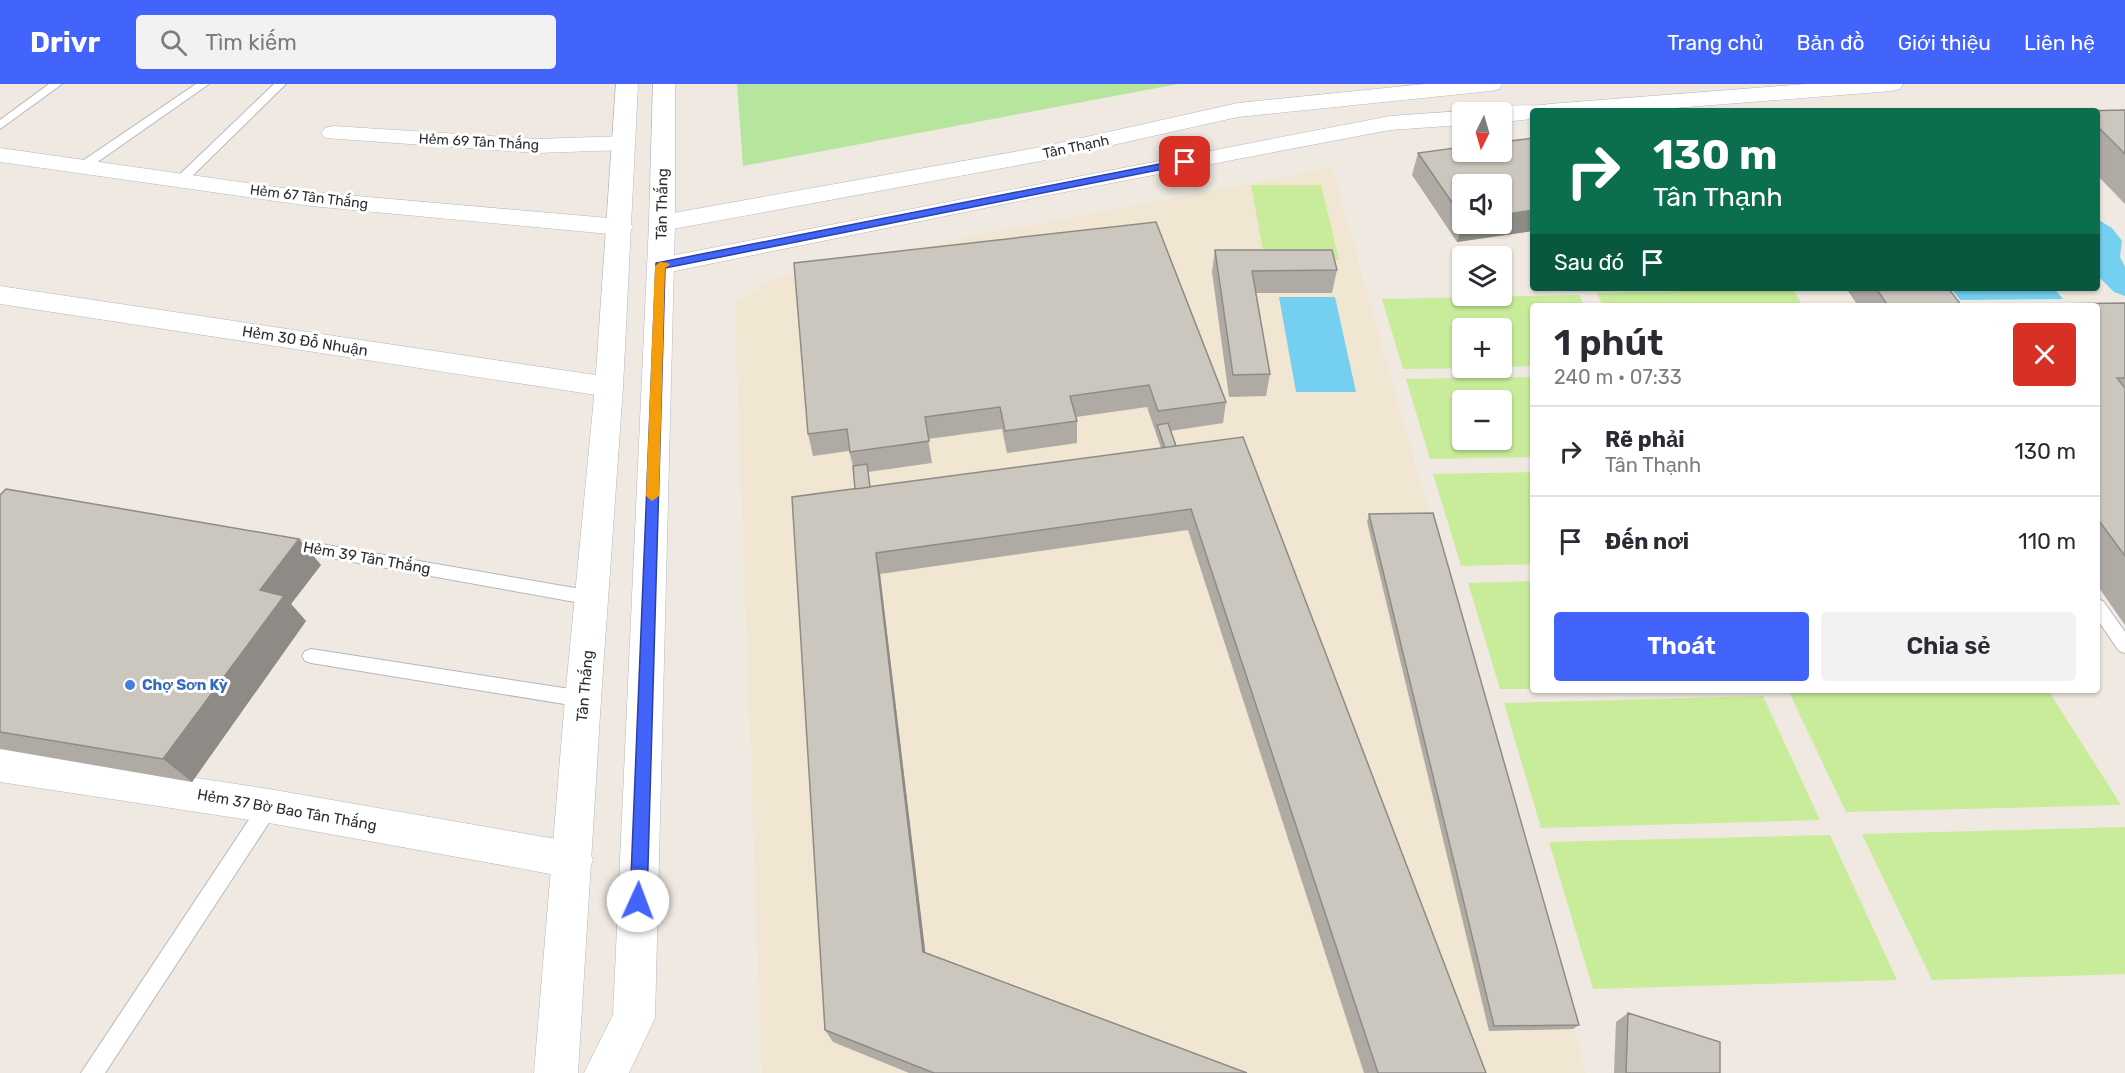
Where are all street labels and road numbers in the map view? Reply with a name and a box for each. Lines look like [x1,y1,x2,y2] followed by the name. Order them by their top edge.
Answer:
[418,129,540,154] street label: Hẻm 69 Tân Thắng
[1041,132,1111,162] street label: Tân Thạnh
[652,168,672,240] street label: Tân Thắng
[249,180,369,213] street label: Hẻm 67 Tân Thắng
[241,322,369,360] street label: Hẻm 30 Đỗ Nhuận
[302,538,432,578] street label: Hẻm 39 Tân Thắng
[573,649,597,723] street label: Tân Thắng
[196,785,378,835] street label: Hẻm 37 Bờ Bao Tân Thắng

